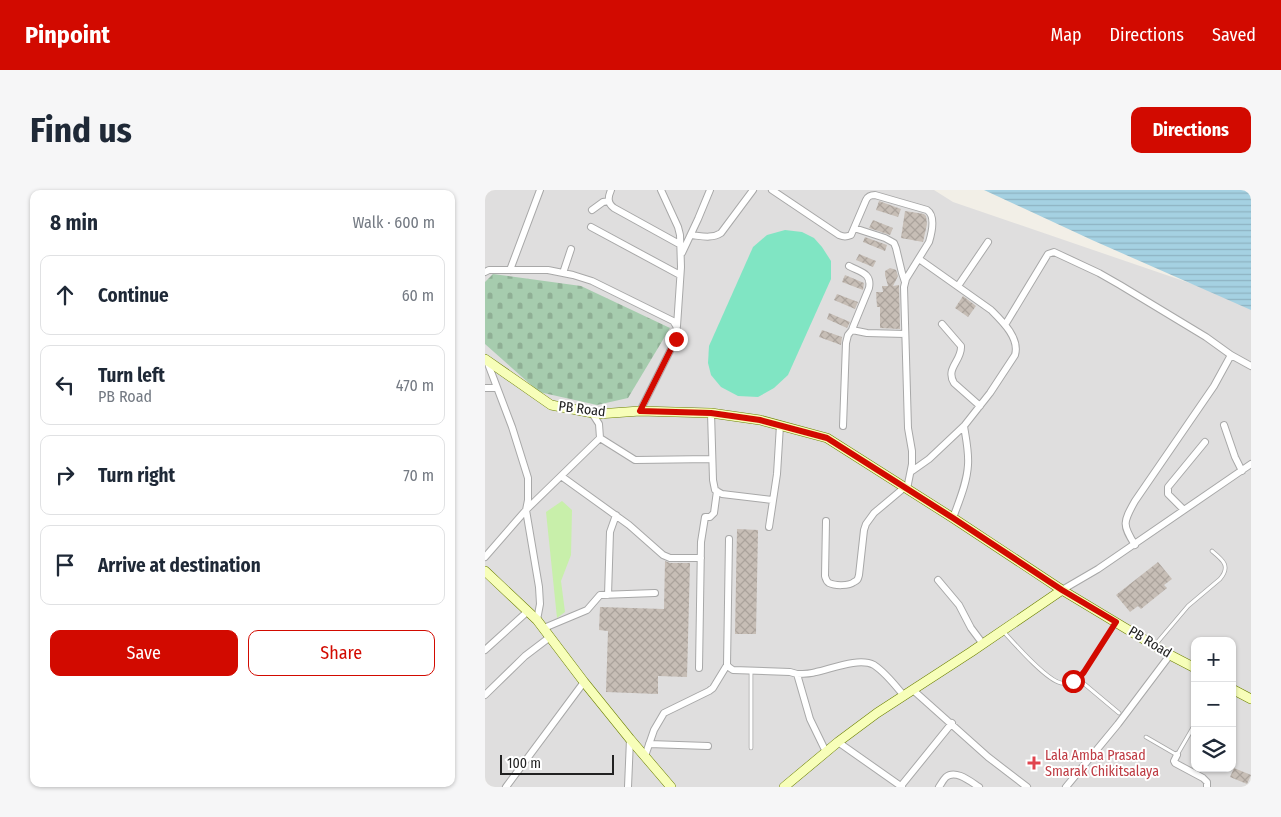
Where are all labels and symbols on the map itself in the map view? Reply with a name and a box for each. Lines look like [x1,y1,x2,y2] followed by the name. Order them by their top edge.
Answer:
[665,328,688,351] route end
[557,398,607,420] street label: PB Road
[1125,623,1175,661] street label: PB Road
[1062,670,1085,693] route start
[1045,747,1159,780] place label: Lala Amba Prasad Smarak Chikitsalaya
[500,752,614,775] scale bar
[1027,756,1041,770] marker: Lala Amba Prasad Smarak Chikitsalaya

